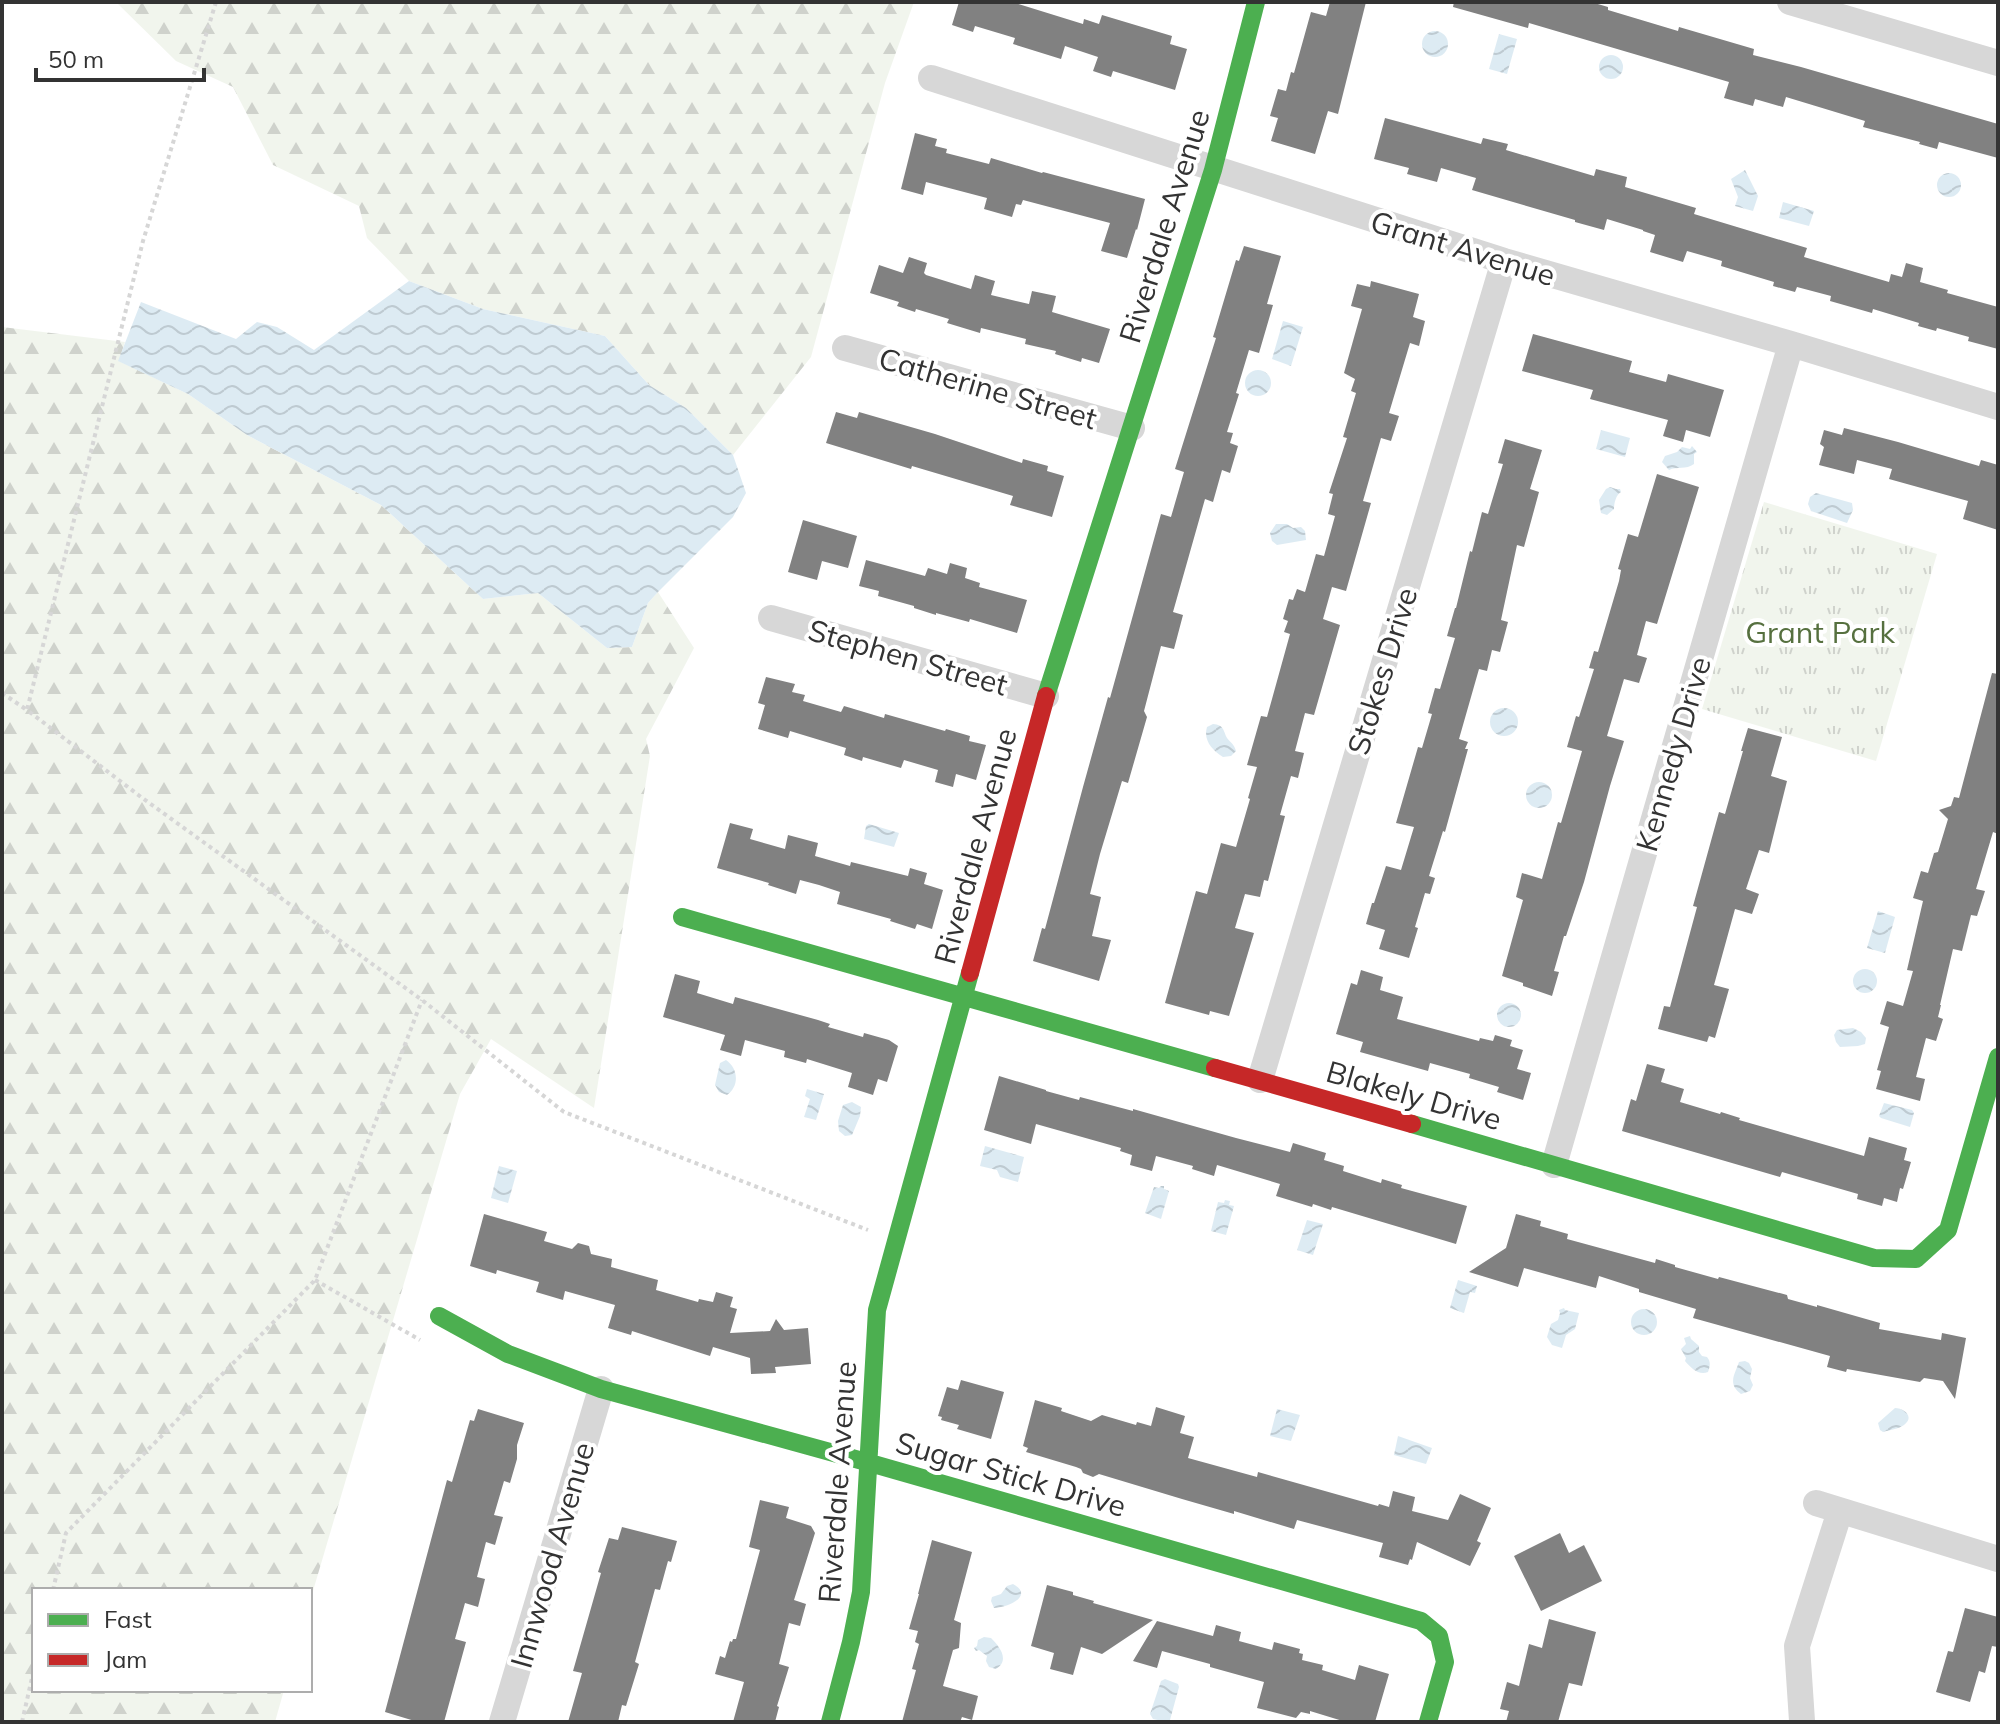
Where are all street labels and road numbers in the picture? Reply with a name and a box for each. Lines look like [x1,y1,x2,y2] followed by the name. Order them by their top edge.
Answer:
[1110,105,1218,347] street label: Riverdale Avenue
[1366,202,1560,294] street label: Grant Avenue
[875,339,1101,437] street label: Catherine Street
[1339,583,1425,759] street label: Stokes Drive
[804,610,1012,704] street label: Stephen Street
[1627,652,1719,856] street label: Kennedy Drive
[925,724,1025,968] street label: Riverdale Avenue
[1322,1052,1506,1138] street label: Blakely Drive
[810,1360,864,1604] street label: Riverdale Avenue
[892,1423,1130,1525] street label: Sugar Stick Drive
[502,1438,602,1672] street label: Innwood Avenue

